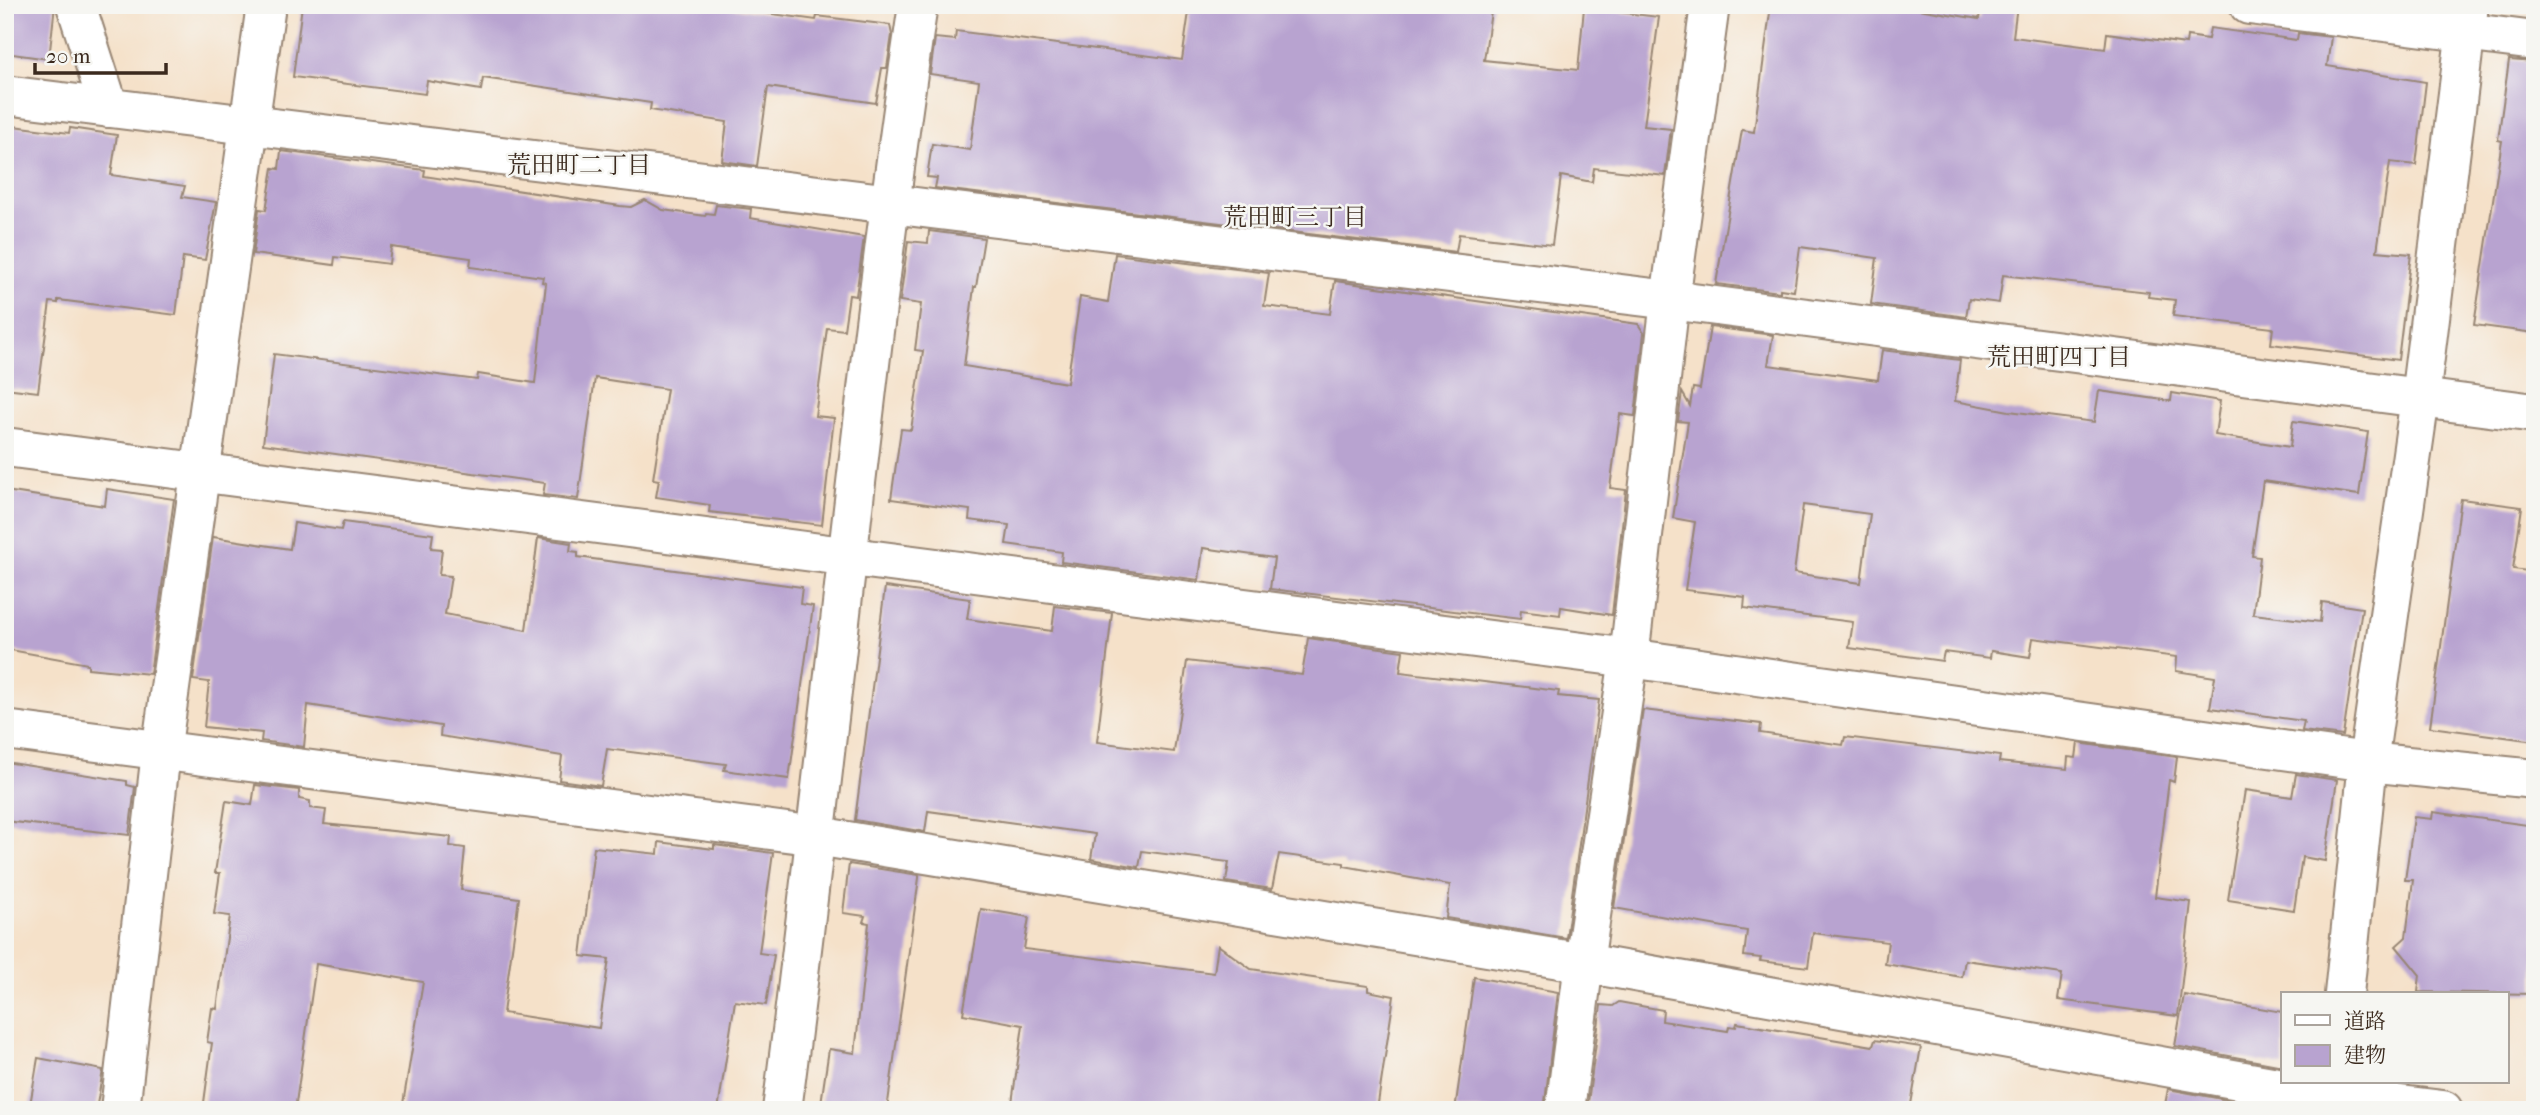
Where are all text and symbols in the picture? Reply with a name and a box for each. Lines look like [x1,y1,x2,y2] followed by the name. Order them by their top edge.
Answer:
[35,32,166,76] scale bar
[46,44,91,68] text: 20 m
[507,151,651,179] district label: 荒田町二丁目
[1223,203,1367,231] district label: 荒田町三丁目
[1987,343,2131,371] district label: 荒田町四丁目
[2281,992,2508,1084] legend
[2344,1009,2386,1033] text: 道路
[2344,1043,2386,1067] text: 建物

